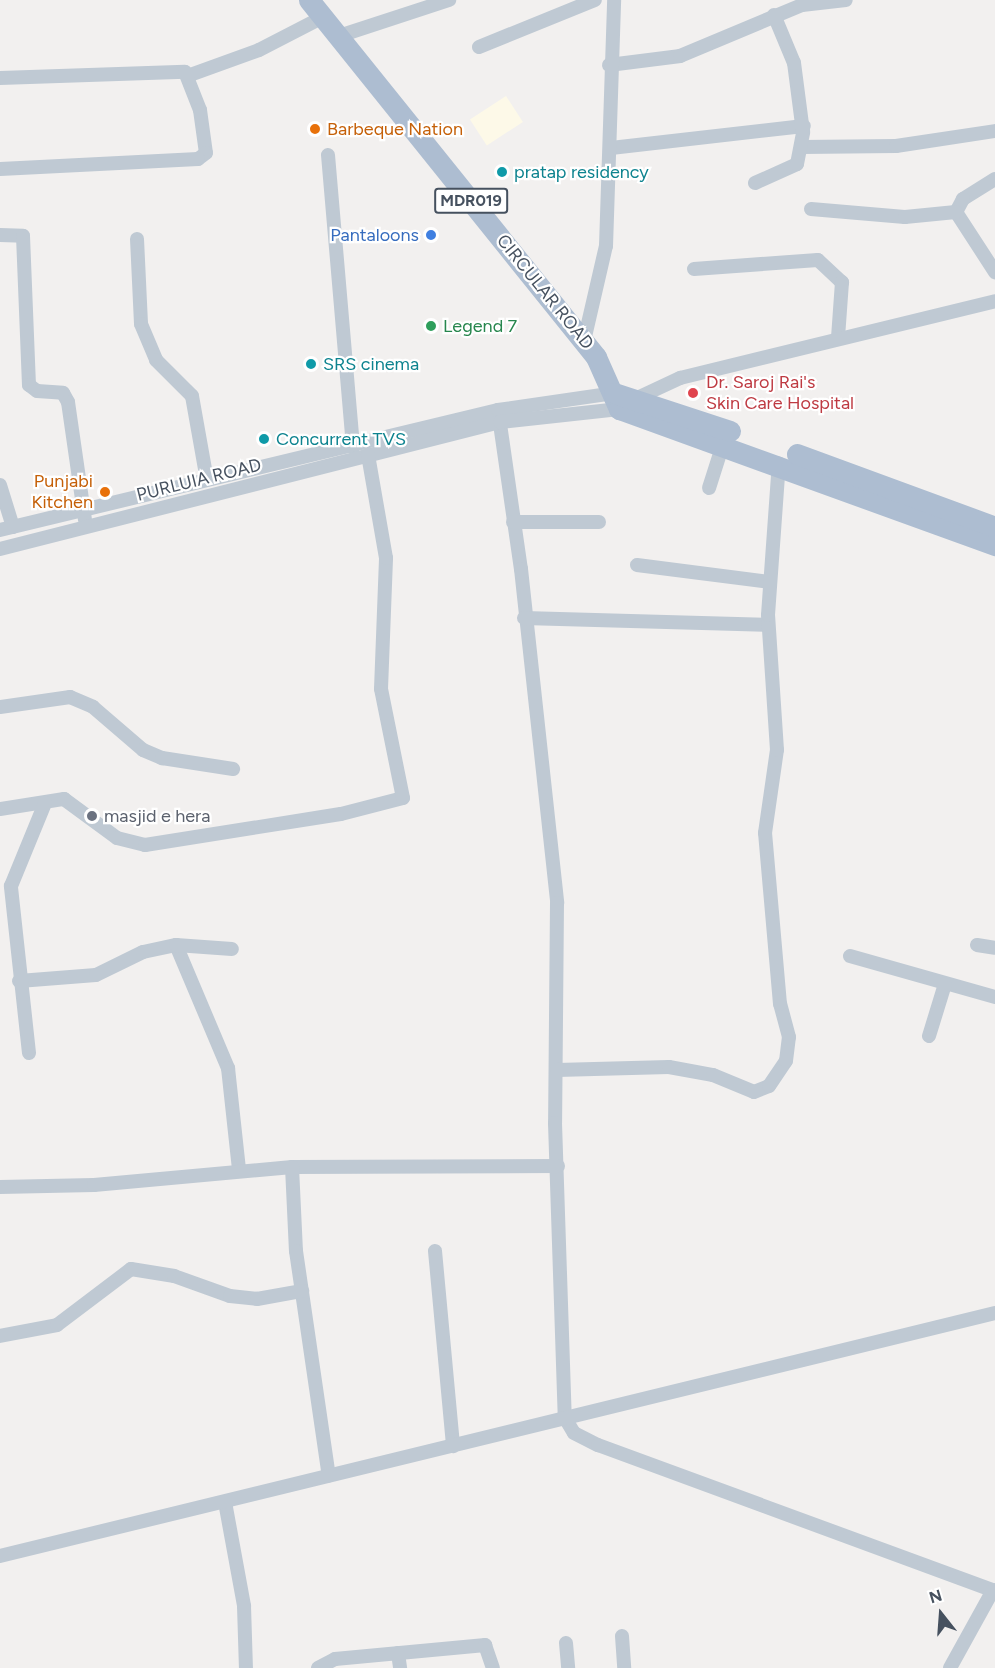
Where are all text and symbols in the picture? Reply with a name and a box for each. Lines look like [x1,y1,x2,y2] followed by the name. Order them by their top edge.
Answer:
[327,118,463,140] place label: Barbeque Nation
[308,122,322,136] marker: Barbeque Nation
[514,161,649,183] place label: pratap residency
[495,165,509,179] marker: pratap residency
[434,188,508,214] road number: MDR019
[330,224,419,246] place label: Pantaloons
[424,228,438,242] marker: Pantaloons
[492,230,598,354] street label: CIRCULAR ROAD
[443,315,517,337] place label: Legend 7
[424,319,438,333] marker: Legend 7
[323,353,419,375] place label: SRS cinema
[304,357,318,371] marker: SRS cinema
[706,372,854,415] place label: Dr. Saroj Rai's Skin Care Hospital
[684,384,702,402] marker: Dr. Saroj Rai's Skin Care Hospital
[276,428,406,450] place label: Concurrent TVS
[257,432,271,446] marker: Concurrent TVS
[134,454,264,506] street label: PURLUIA ROAD
[31,471,93,514] place label: Punjabi Kitchen
[98,485,112,499] marker: Punjabi Kitchen
[104,805,210,827] place label: masjid e hera
[85,809,99,823] marker: masjid e hera
[911,1584,971,1644] north arrow
[927,1585,944,1607] text: N

